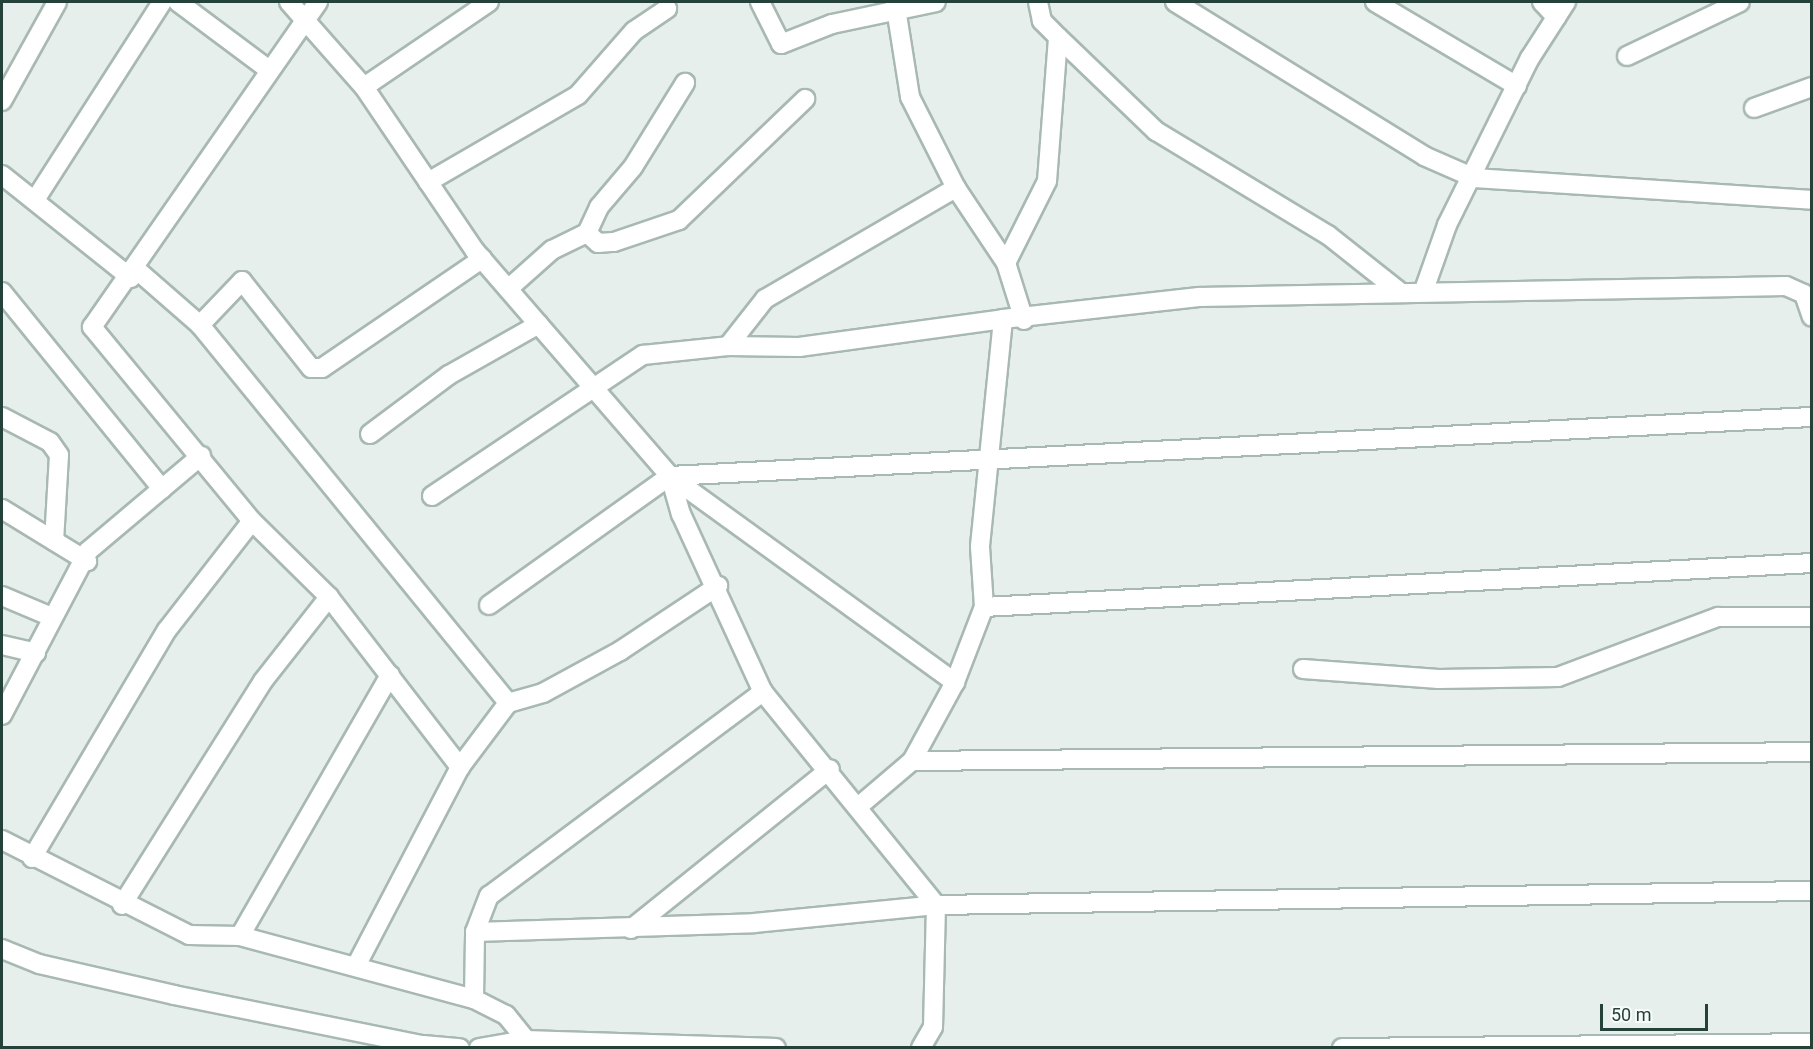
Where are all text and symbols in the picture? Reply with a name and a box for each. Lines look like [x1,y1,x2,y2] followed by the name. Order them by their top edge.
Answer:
[1603,992,1711,1030] scale bar
[1611,1004,1651,1025] text: 50 m

